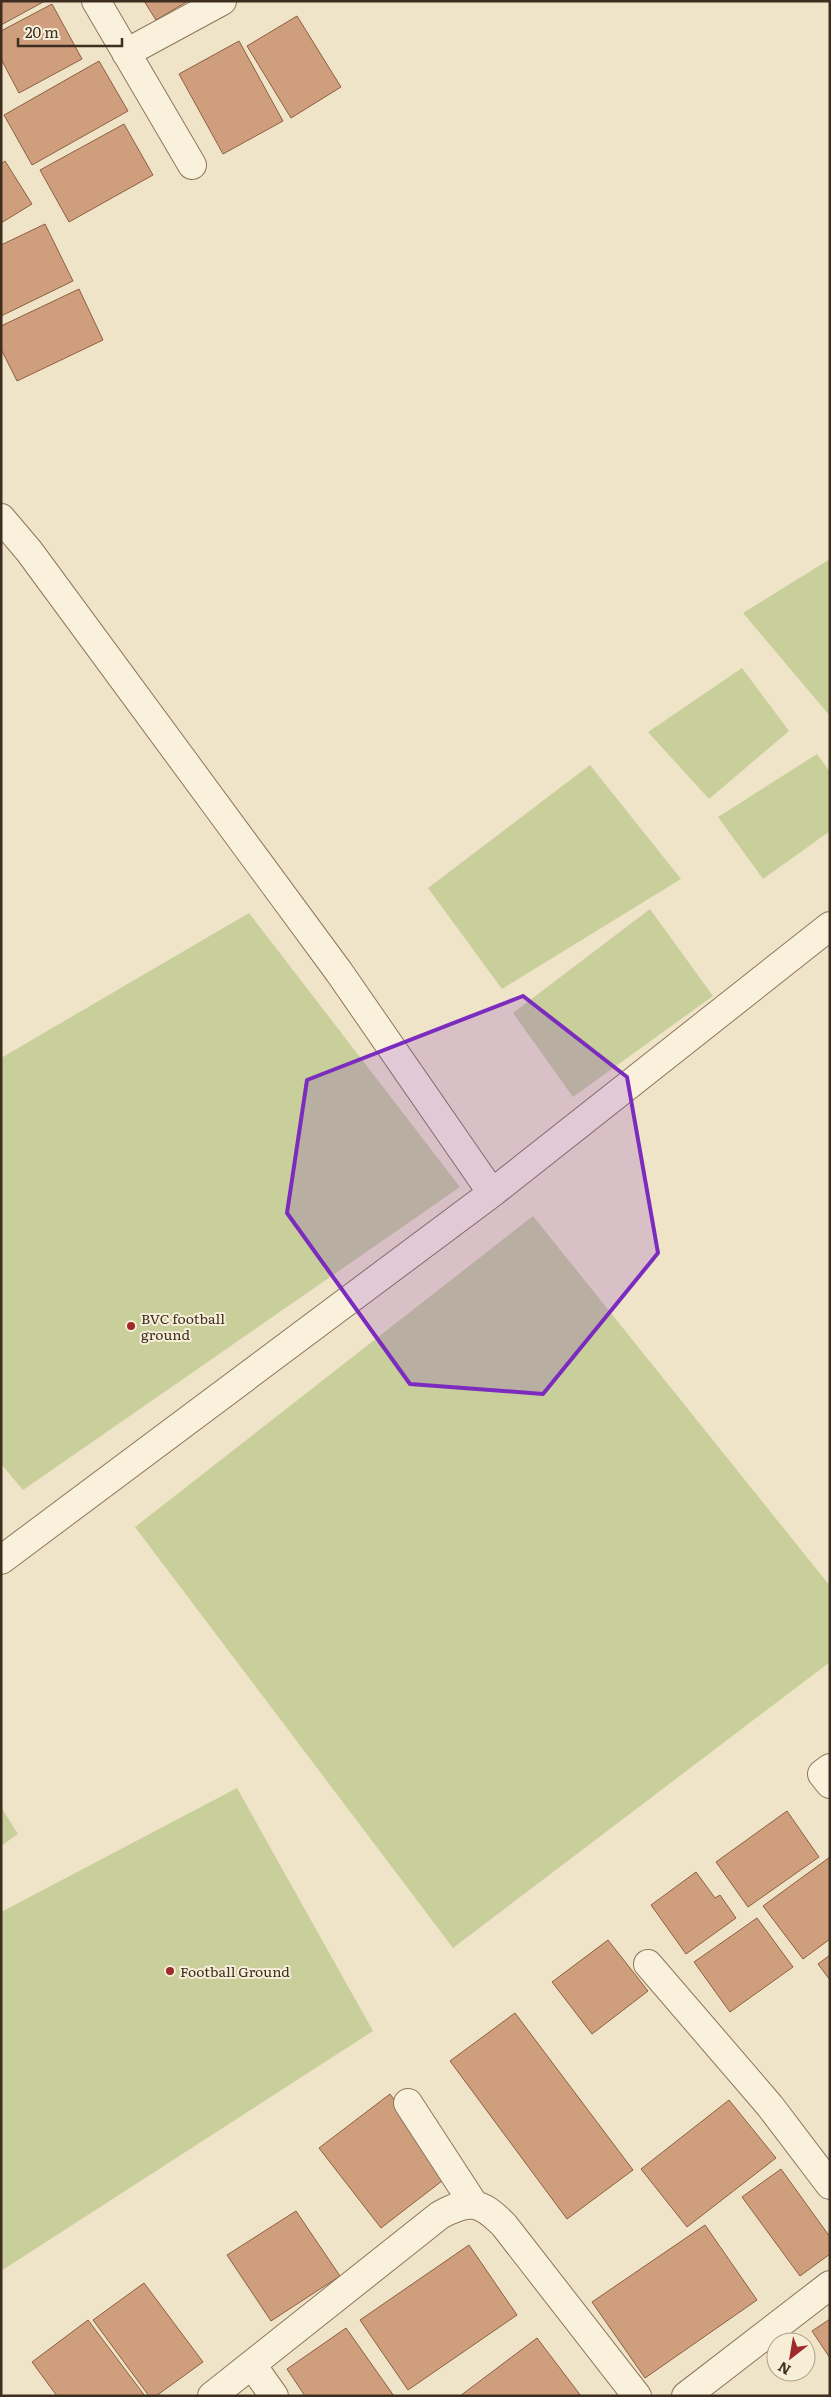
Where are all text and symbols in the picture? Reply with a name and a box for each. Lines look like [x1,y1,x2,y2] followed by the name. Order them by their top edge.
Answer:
[18,15,121,47] scale bar
[25,20,59,43] text: 20 m
[141,1308,225,1344] place label: BVC football ground
[125,1320,137,1332] marker: BVC football ground
[180,1961,290,1981] place label: Football Ground
[164,1965,176,1977] marker: Football Ground
[766,2332,816,2382] north arrow
[773,2357,794,2381] text: N

